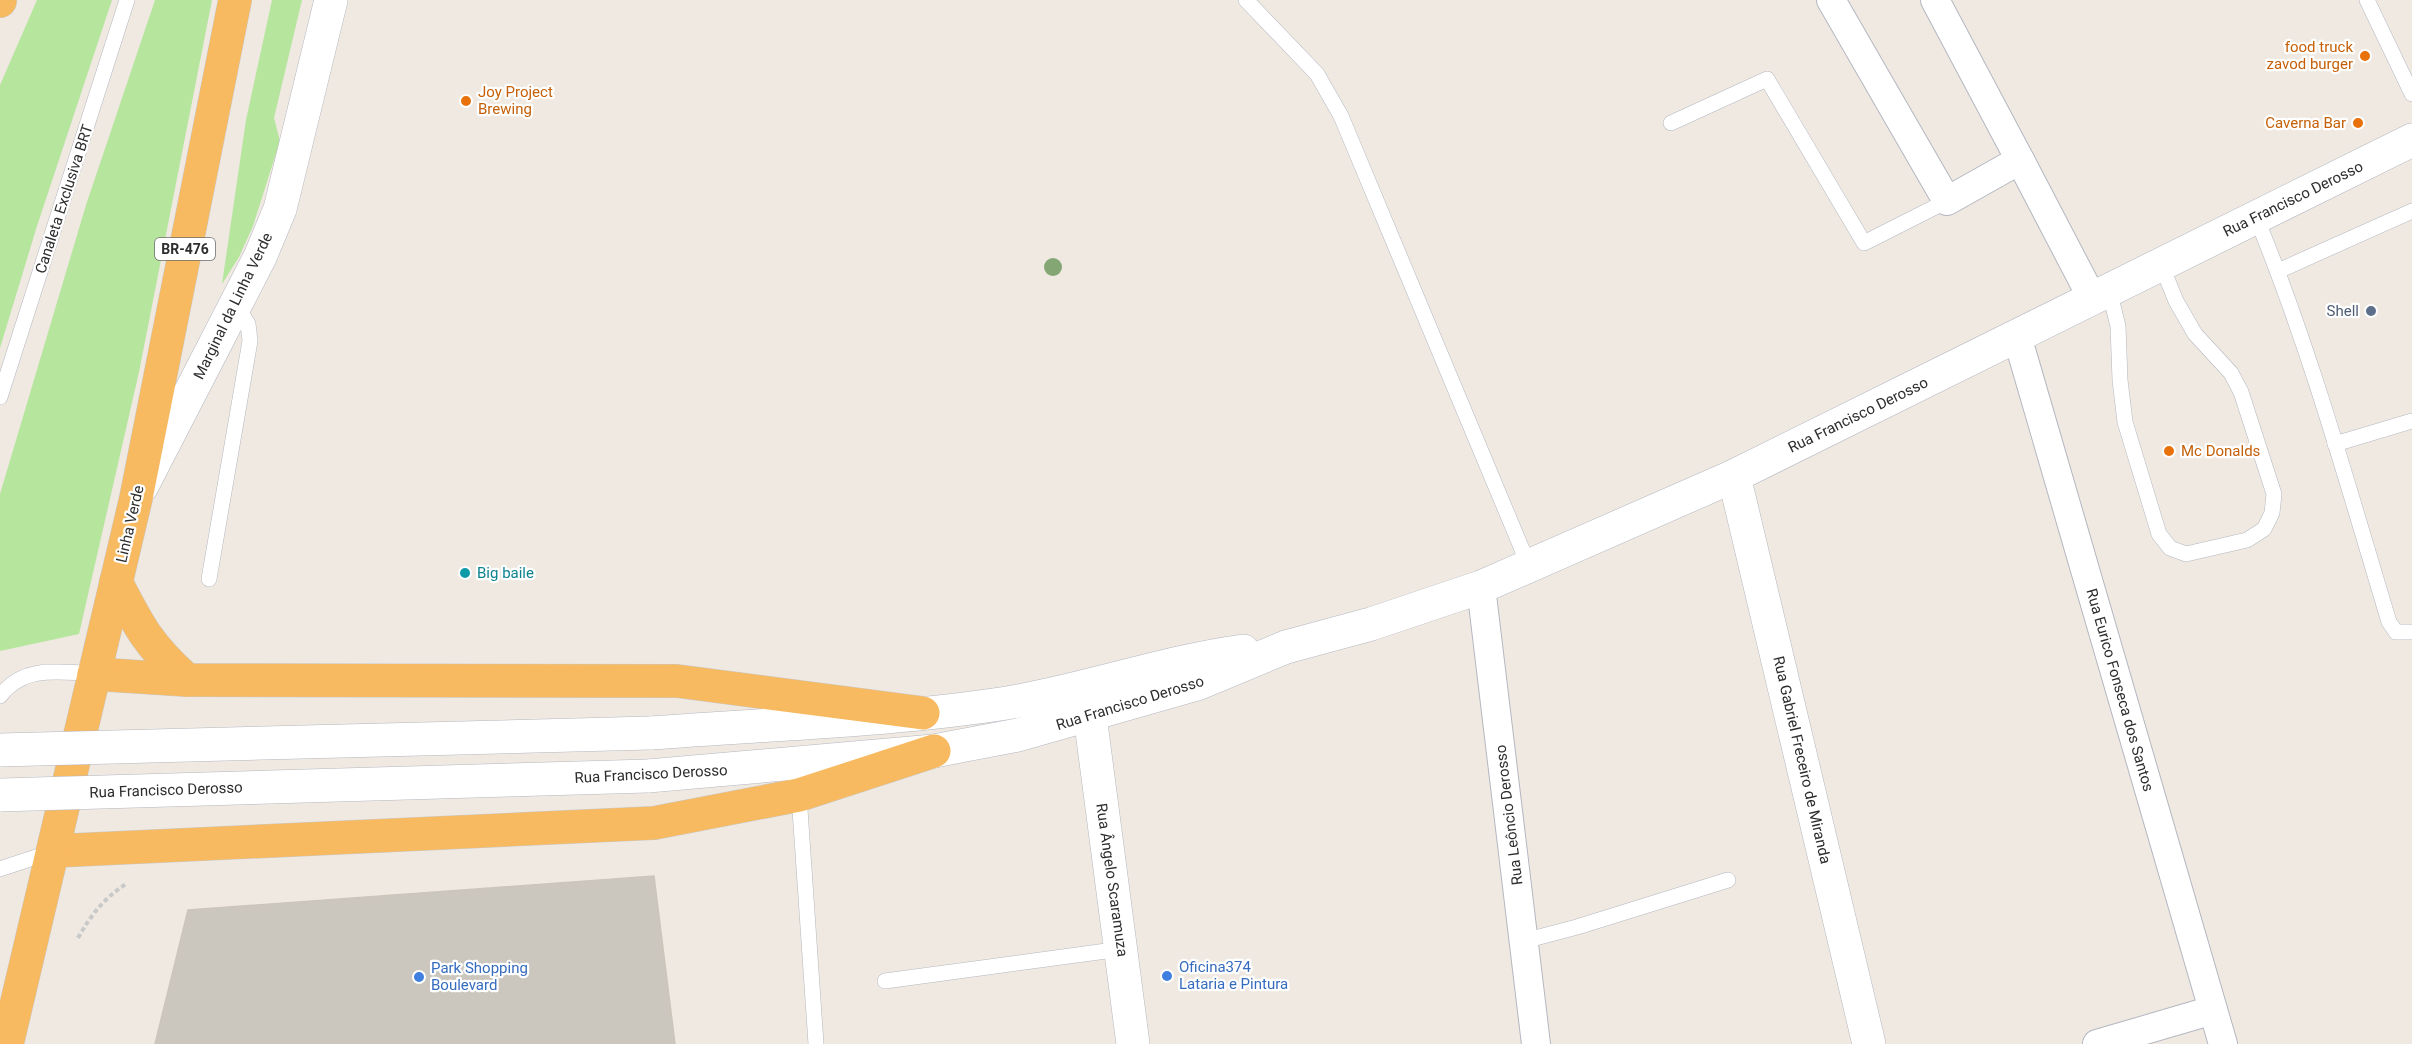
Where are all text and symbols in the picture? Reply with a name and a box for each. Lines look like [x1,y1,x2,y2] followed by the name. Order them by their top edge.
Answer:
[2267,38,2353,73] place label: food truck zavod burger
[2358,49,2372,63] marker: food truck zavod burger
[478,83,553,118] place label: Joy Project Brewing
[459,94,473,108] marker: Joy Project Brewing
[2265,114,2346,132] place label: Caverna Bar
[2351,116,2365,130] marker: Caverna Bar
[31,122,97,276] street label: Canaleta Exclusiva BRT
[2220,157,2366,241] street label: Rua Francisco Derosso
[190,230,276,382] street label: Marginal da Linha Verde
[155,238,215,260] road number: BR-476
[2327,302,2359,320] place label: Shell
[2364,304,2378,318] marker: Shell
[1785,373,1931,457] street label: Rua Francisco Derosso
[2181,442,2260,460] place label: Mc Donalds
[2162,444,2176,458] marker: Mc Donalds
[112,484,148,564] street label: Linha Verde
[477,564,534,582] place label: Big baile
[458,566,472,580] marker: Big baile
[2082,586,2158,794] street label: Rua Eurico Fonseca dos Santos
[1769,654,1835,866] street label: Rua Gabriel Freceiro de Miranda
[1054,672,1206,734] street label: Rua Francisco Derosso
[1491,744,1527,886] street label: Rua Leôncio Derosso
[574,761,728,787] street label: Rua Francisco Derosso
[89,778,243,802] street label: Rua Francisco Derosso
[1092,802,1132,958] street label: Rua Ângelo Scaramuza
[1179,958,1288,993] place label: Oficina374 Lataria e Pintura
[431,959,528,994] place label: Park Shopping Boulevard
[1160,969,1174,983] marker: Oficina374 Lataria e Pintura
[412,970,426,984] marker: Park Shopping Boulevard

